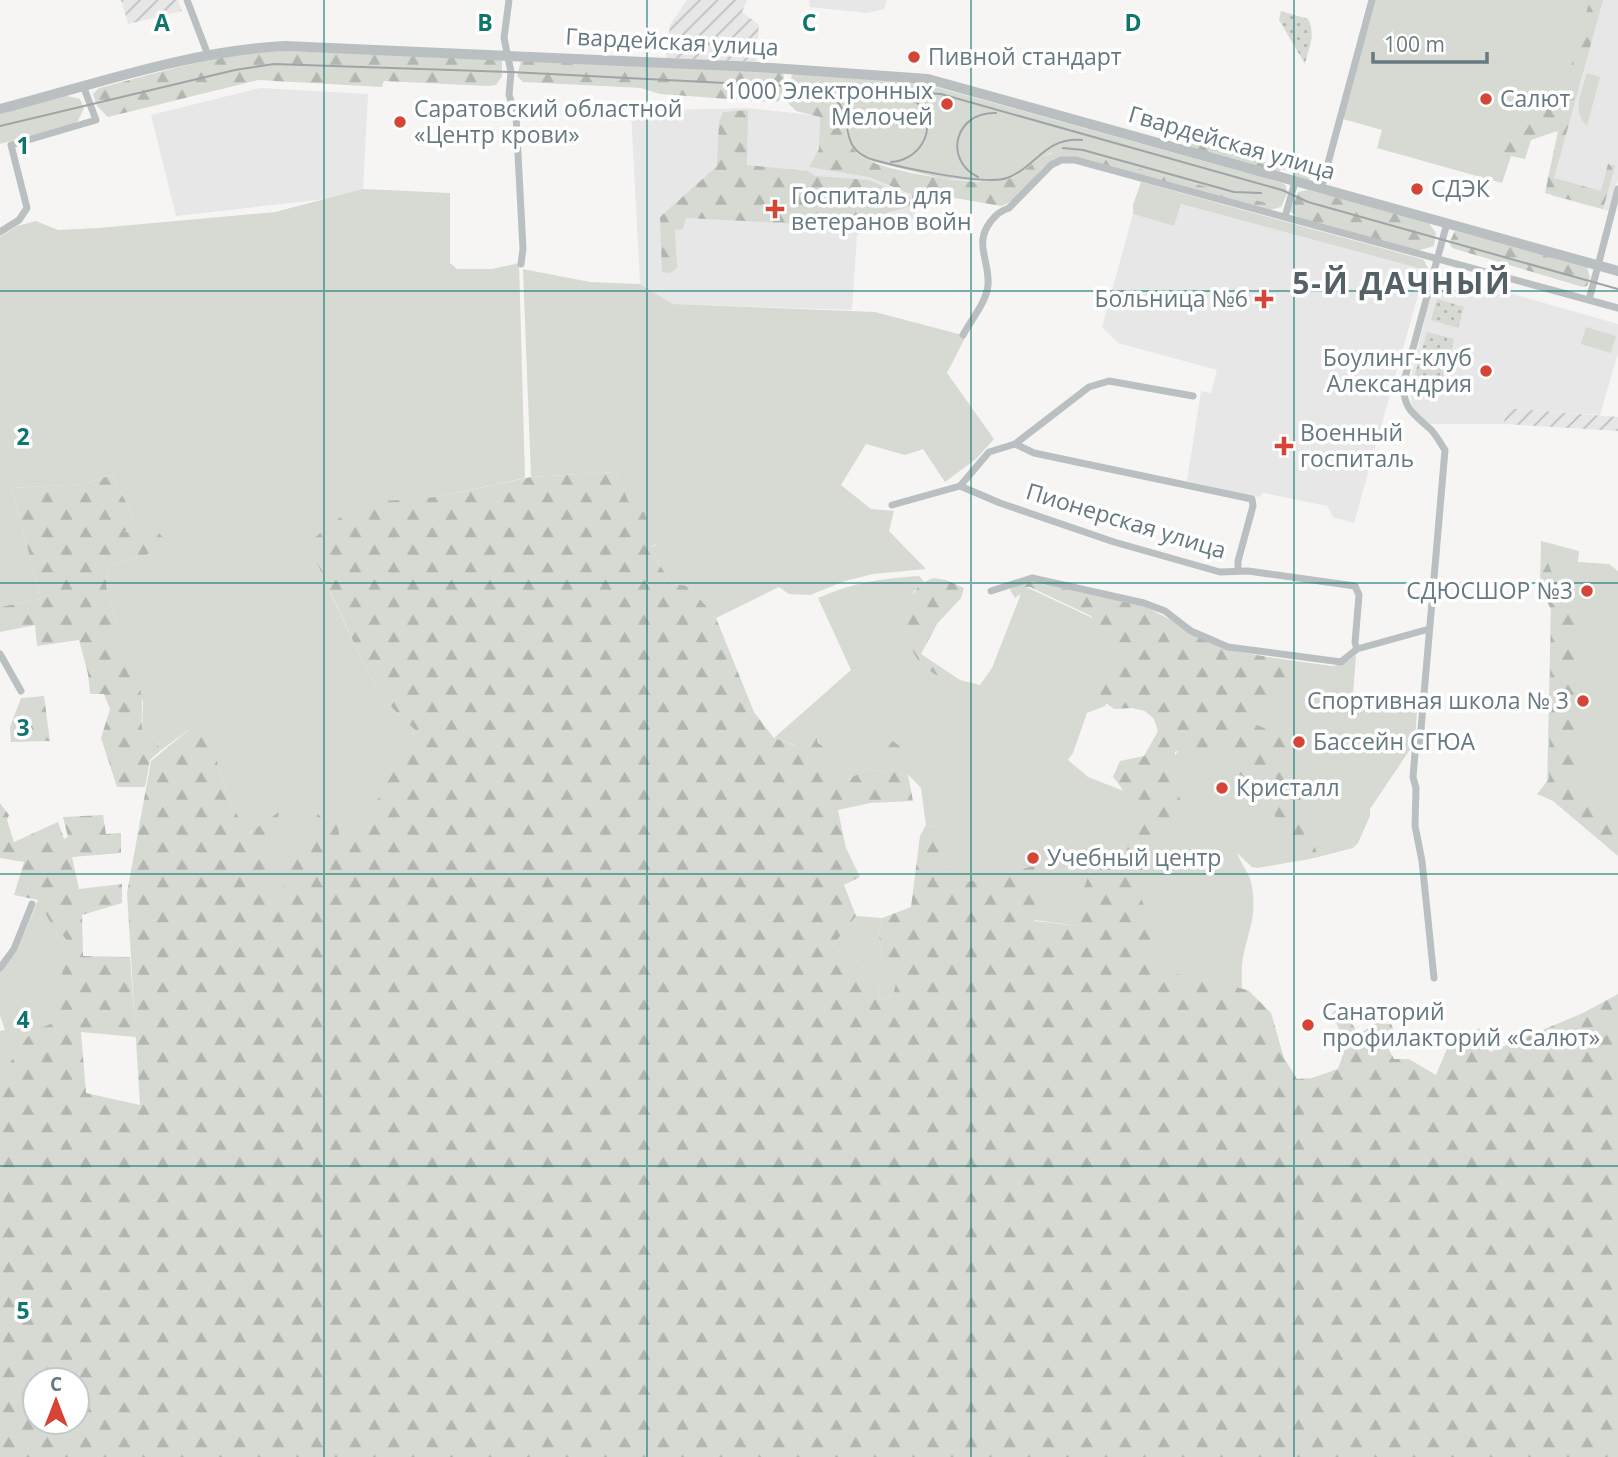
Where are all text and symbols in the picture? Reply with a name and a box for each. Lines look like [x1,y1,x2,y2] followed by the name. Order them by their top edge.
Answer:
[154,6,170,38] text: A
[477,6,493,38] text: B
[802,6,816,38] text: C
[1124,6,1142,38] text: D
[565,19,780,63] street label: Гвардейская улица
[1373,21,1487,65] scale bar
[1384,30,1445,58] text: 100 m
[928,40,1122,72] place label: Пивной стандарт
[906,49,922,65] marker: Пивной стандарт
[724,74,933,132] place label: 1000 Электронных Мелочей
[1500,82,1570,114] place label: Салют
[1478,91,1494,107] marker: Салют
[414,92,682,150] place label: Саратовский областной «Центр крови»
[939,96,955,112] marker: 1000 Электронных Мелочей
[1125,97,1339,187] street label: Гвардейская улица
[392,114,408,130] marker: Саратовский областной «Центр крови»
[16,129,30,161] text: 1
[1431,172,1491,204] place label: СДЭК
[791,179,972,237] place label: Госпиталь для ветеранов войн
[1409,181,1425,197] marker: СДЭК
[765,199,785,219] marker: Госпиталь для ветеранов войн
[1292,262,1512,303] district label: 5-Й ДАЧНЫЙ
[1094,282,1248,314] place label: Больница №6
[1254,289,1274,309] marker: Больница №6
[1323,341,1472,399] place label: Боулинг-клуб Александрия
[1478,363,1494,379] marker: Боулинг-клуб Александрия
[1300,416,1414,474] place label: Военный госпиталь
[16,420,30,452] text: 2
[1274,436,1294,456] marker: Военный госпиталь
[1022,474,1230,566] street label: Пионерская улица
[1406,574,1573,606] place label: СДЮСШОР №3
[1579,583,1595,599] marker: СДЮСШОР №3
[1307,684,1569,716] place label: Спортивная школа № 3
[1575,693,1591,709] marker: Спортивная школа № 3
[16,711,30,743] text: 3
[1313,725,1476,757] place label: Бассейн СГЮА
[1291,734,1307,750] marker: Бассейн СГЮА
[1236,771,1340,803] place label: Кристалл
[1214,780,1230,796] marker: Кристалл
[1047,841,1221,873] place label: Учебный центр
[1025,850,1041,866] marker: Учебный центр
[1322,995,1600,1053] place label: Санаторий профилакторий «Салют»
[16,1003,30,1035] text: 4
[1300,1017,1316,1033] marker: Санаторий профилакторий «Салют»
[16,1294,30,1326] text: 5
[21,1366,91,1436] north arrow
[50,1371,62,1397] text: С

